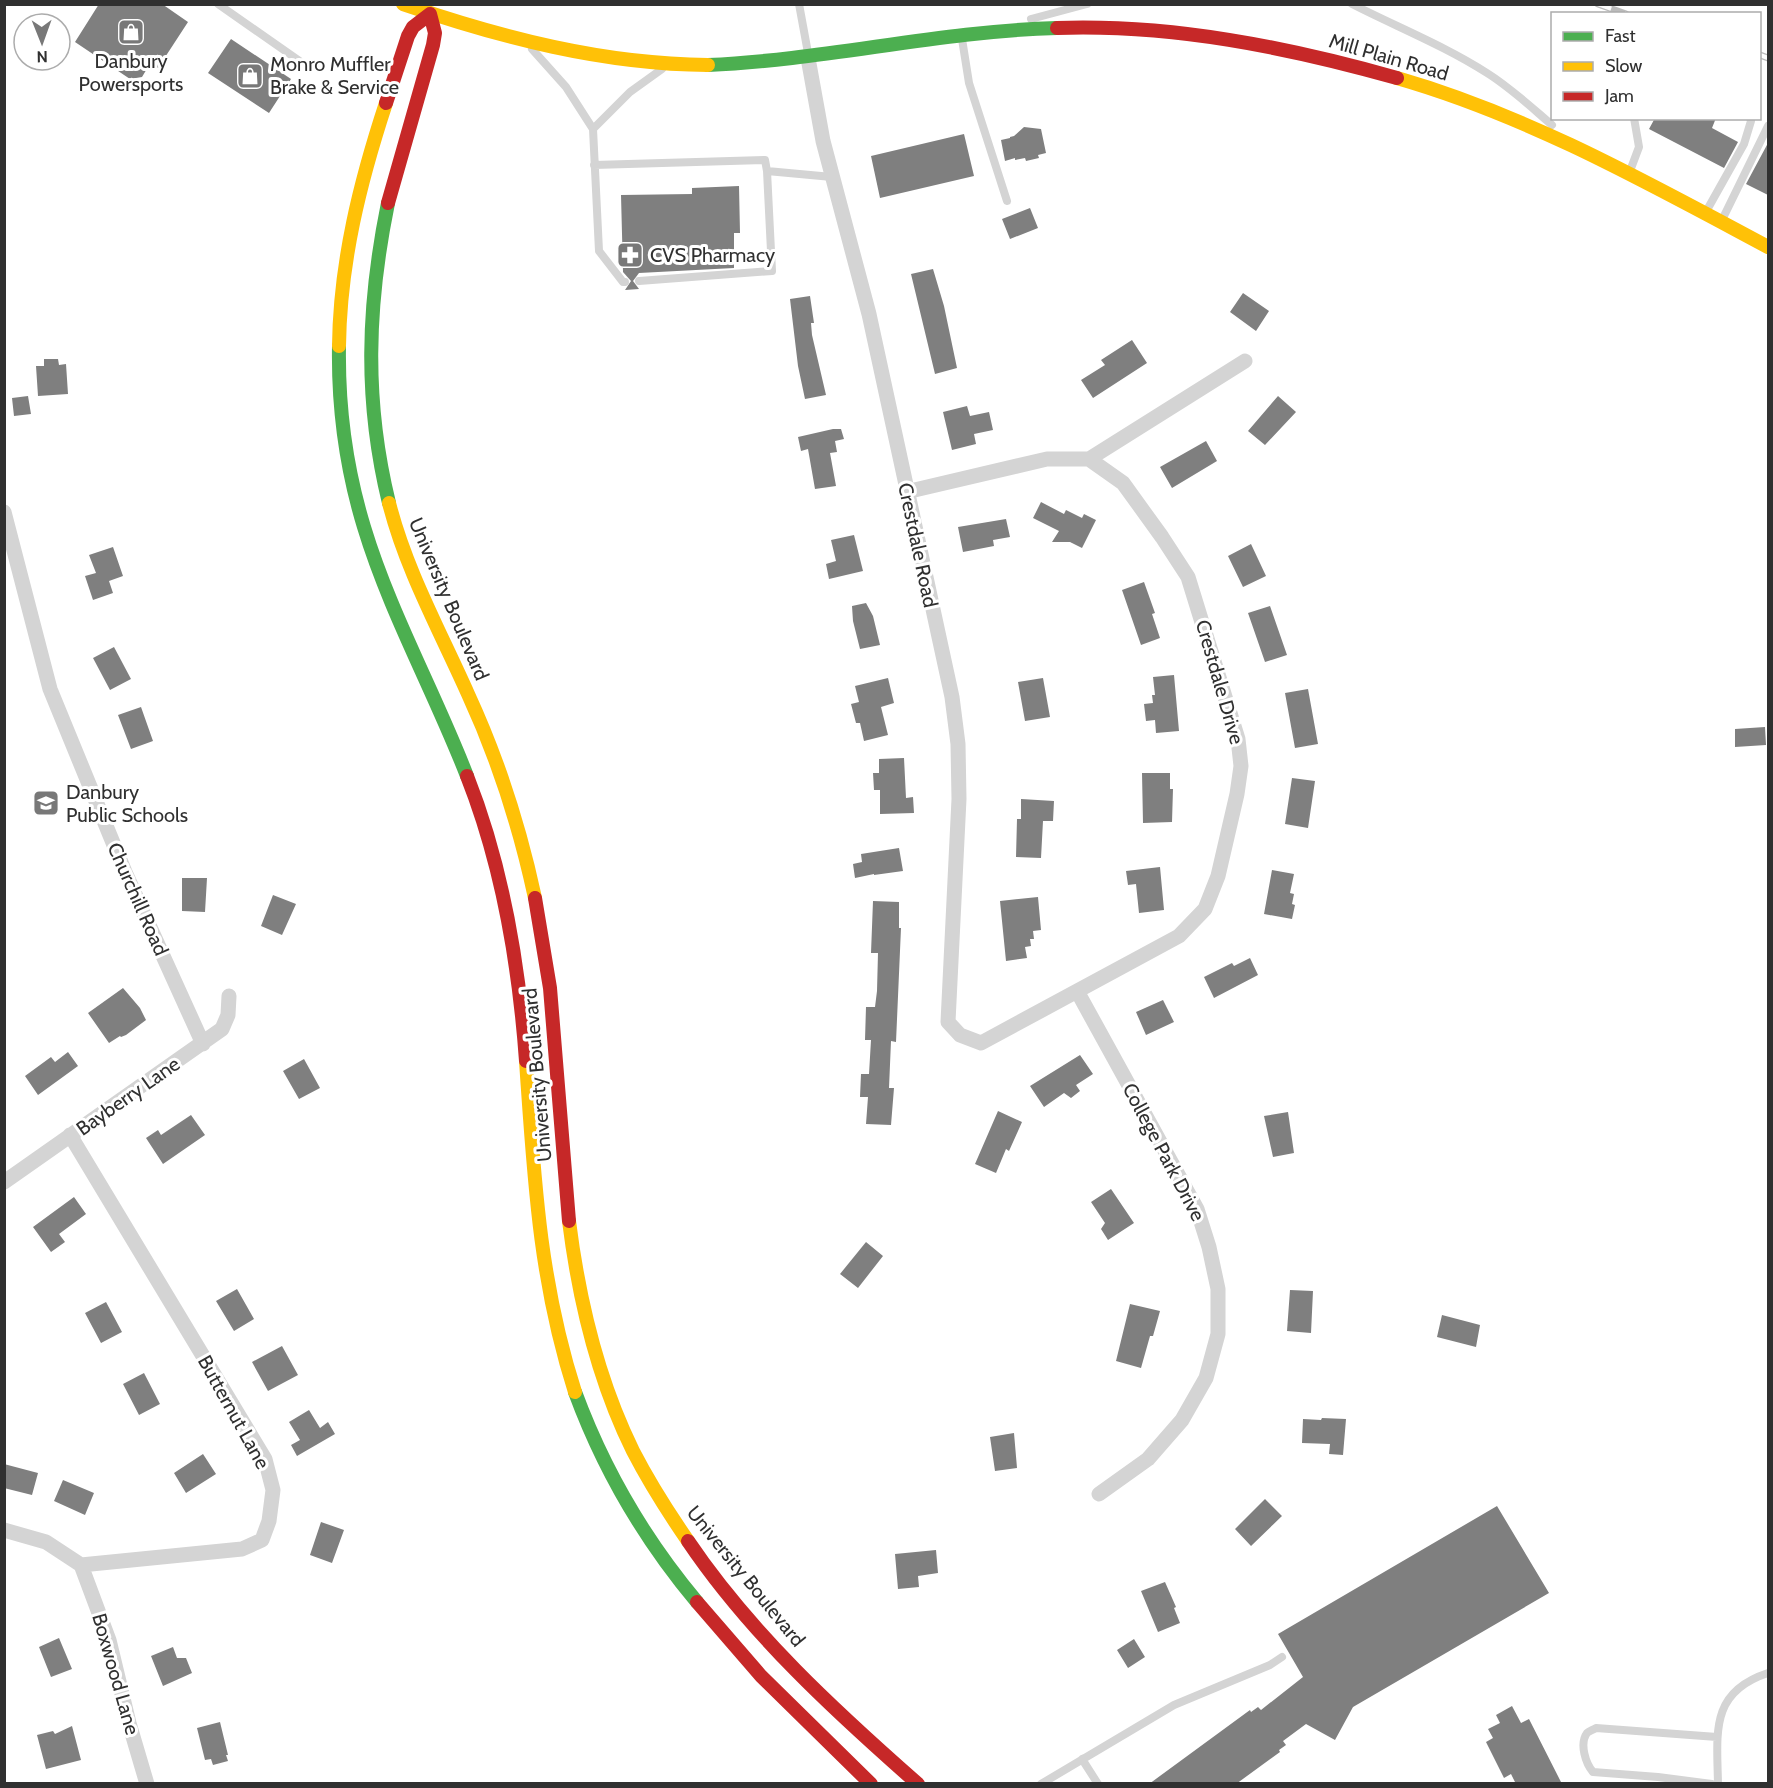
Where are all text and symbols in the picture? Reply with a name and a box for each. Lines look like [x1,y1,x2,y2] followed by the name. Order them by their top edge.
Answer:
[12,12,72,72] north arrow
[1551,12,1761,120] legend
[116,17,146,47] shop icon: Danbury Powersports
[1605,25,1636,47] text: Fast
[1326,28,1452,86] street label: Mill Plain Road
[36,47,48,66] text: N
[79,49,183,96] place label: Danbury Powersports
[270,52,399,99] place label: Monro Muffler Brake & Service
[1605,55,1642,77] text: Slow
[235,61,265,91] shop icon: Monro Muffler Brake & Service
[1604,85,1634,107] text: Jam
[615,240,645,270] pharmacy icon: CVS Pharmacy
[650,243,775,267] place label: CVS Pharmacy
[893,480,943,610] street label: Crestdale Road
[404,514,494,684] street label: University Boulevard
[1191,617,1249,747] street label: Crestdale Drive
[66,780,188,827] place label: Danbury Public Schools
[31,788,61,818] school or university icon: Danbury Public Schools
[102,839,174,959] street label: Churchill Road
[517,987,557,1163] street label: University Boulevard
[72,1052,184,1140] street label: Bayberry Lane
[1118,1079,1210,1225] street label: College Park Drive
[193,1351,275,1473] street label: Butternut Lane
[682,1501,810,1651] street label: University Boulevard
[87,1611,145,1737] street label: Boxwood Lane

